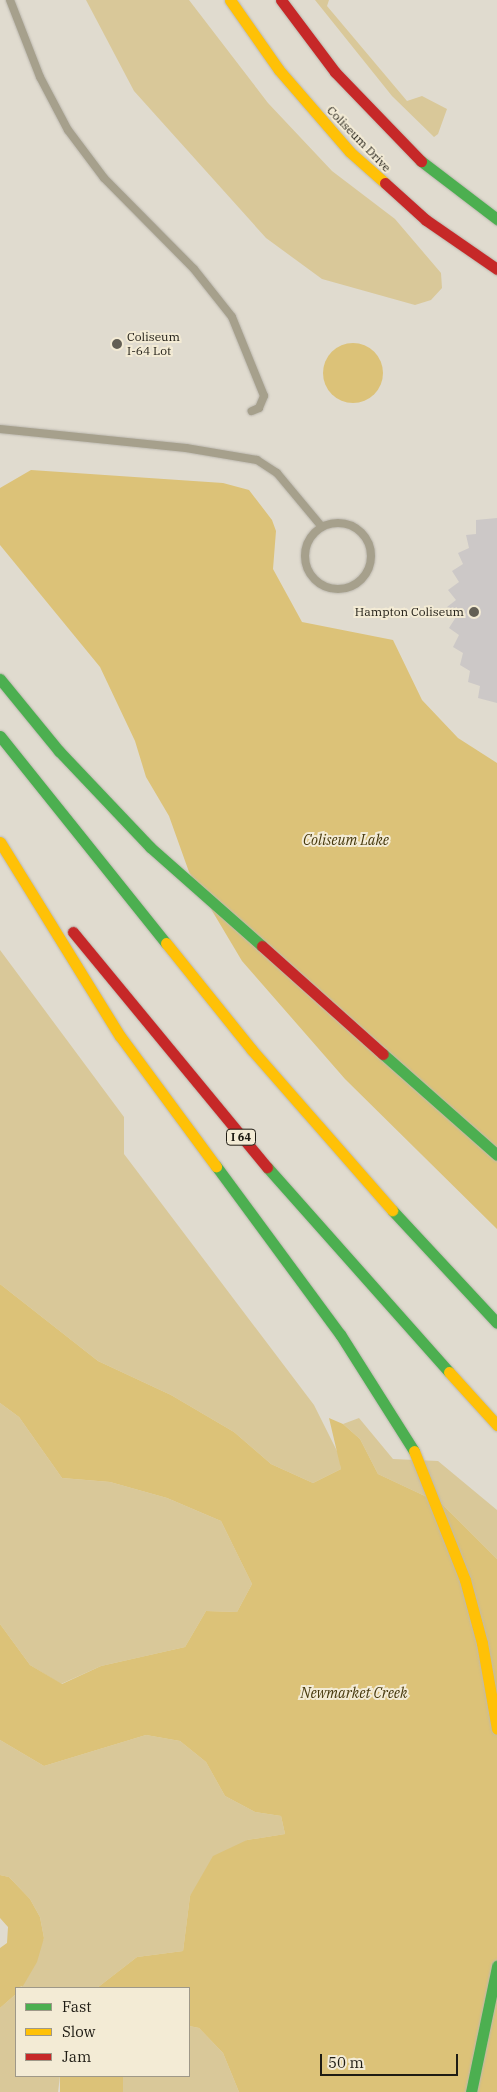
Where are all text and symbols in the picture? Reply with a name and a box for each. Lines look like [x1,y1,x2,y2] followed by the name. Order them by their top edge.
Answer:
[324,103,394,175] street label: Coliseum Drive
[127,330,180,358] place label: Coliseum I-64 Lot
[111,338,123,350] marker: Coliseum I-64 Lot
[355,605,464,619] place label: Hampton Coliseum
[468,606,480,618] marker: Hampton Coliseum
[303,832,389,848] water label: Coliseum Lake
[226,1128,256,1146] road number: I 64
[300,1685,408,1701] water label: Newmarket Creek
[15,1987,190,2077] legend
[62,1997,92,2016] text: Fast
[62,2022,95,2041] text: Slow
[322,2044,460,2076] scale bar
[62,2047,91,2066] text: Jam
[328,2053,364,2072] text: 50 m

